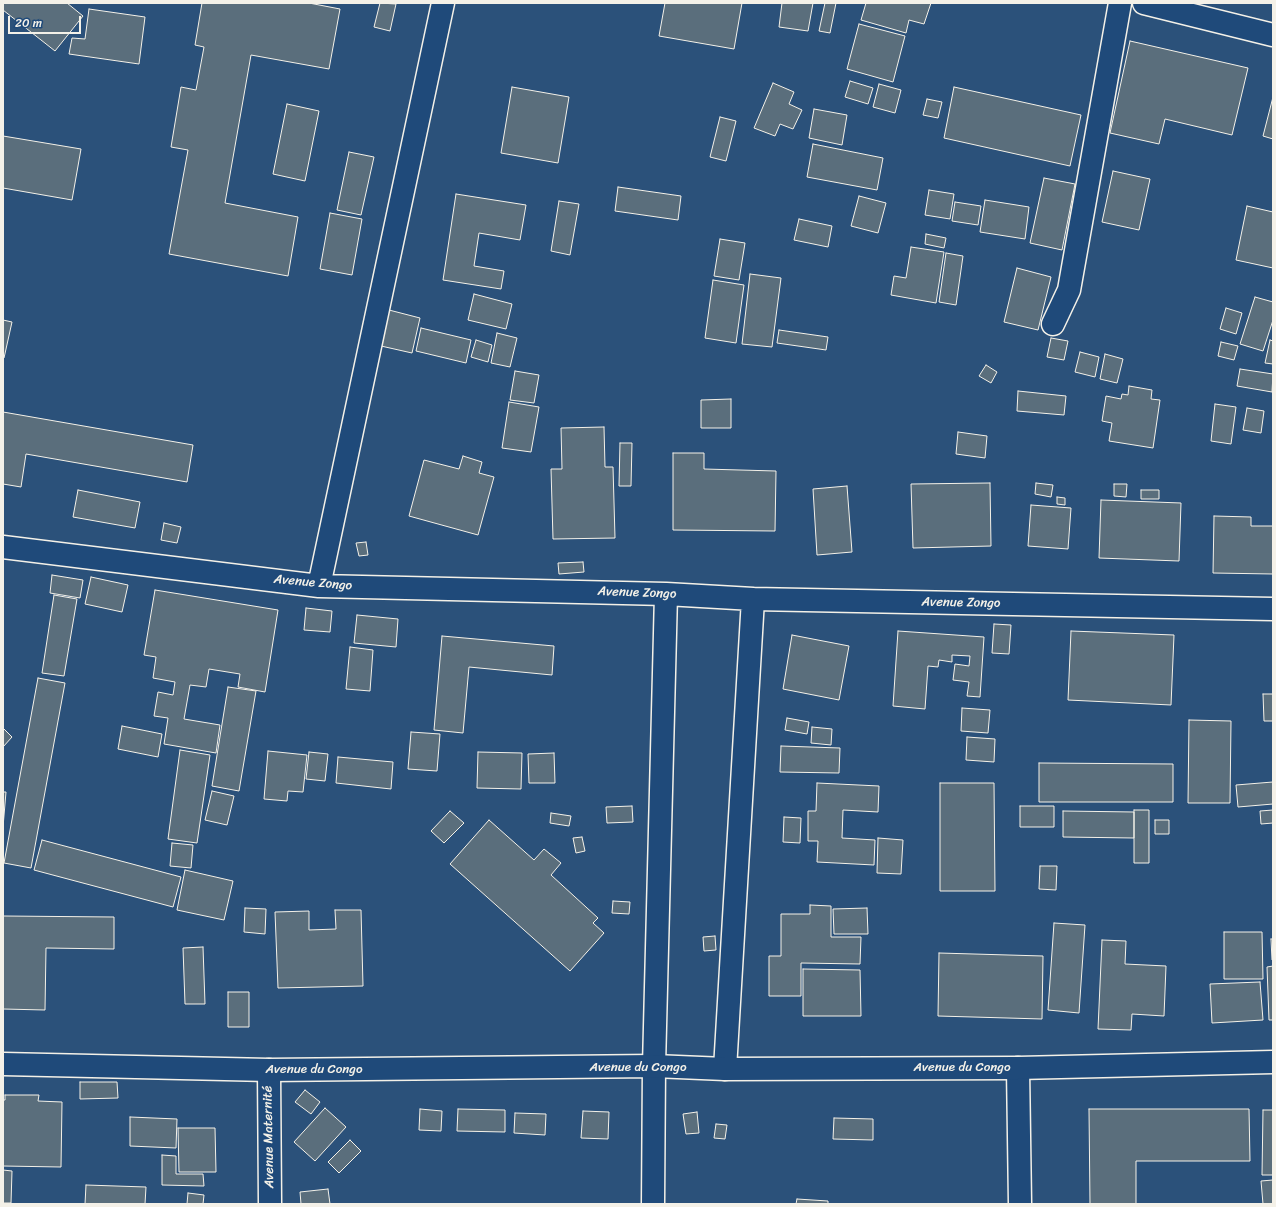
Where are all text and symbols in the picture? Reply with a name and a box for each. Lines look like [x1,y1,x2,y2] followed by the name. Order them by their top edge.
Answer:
[10,8,83,34] scale bar
[15,12,42,34] text: 20 m
[273,572,353,594] street label: Avenue Zongo
[597,584,677,602] street label: Avenue Zongo
[922,595,1000,611] street label: Avenue Zongo
[590,1060,686,1076] street label: Avenue du Congo
[914,1060,1010,1076] street label: Avenue du Congo
[266,1062,362,1078] street label: Avenue du Congo
[260,1086,278,1188] street label: Avenue Maternité

